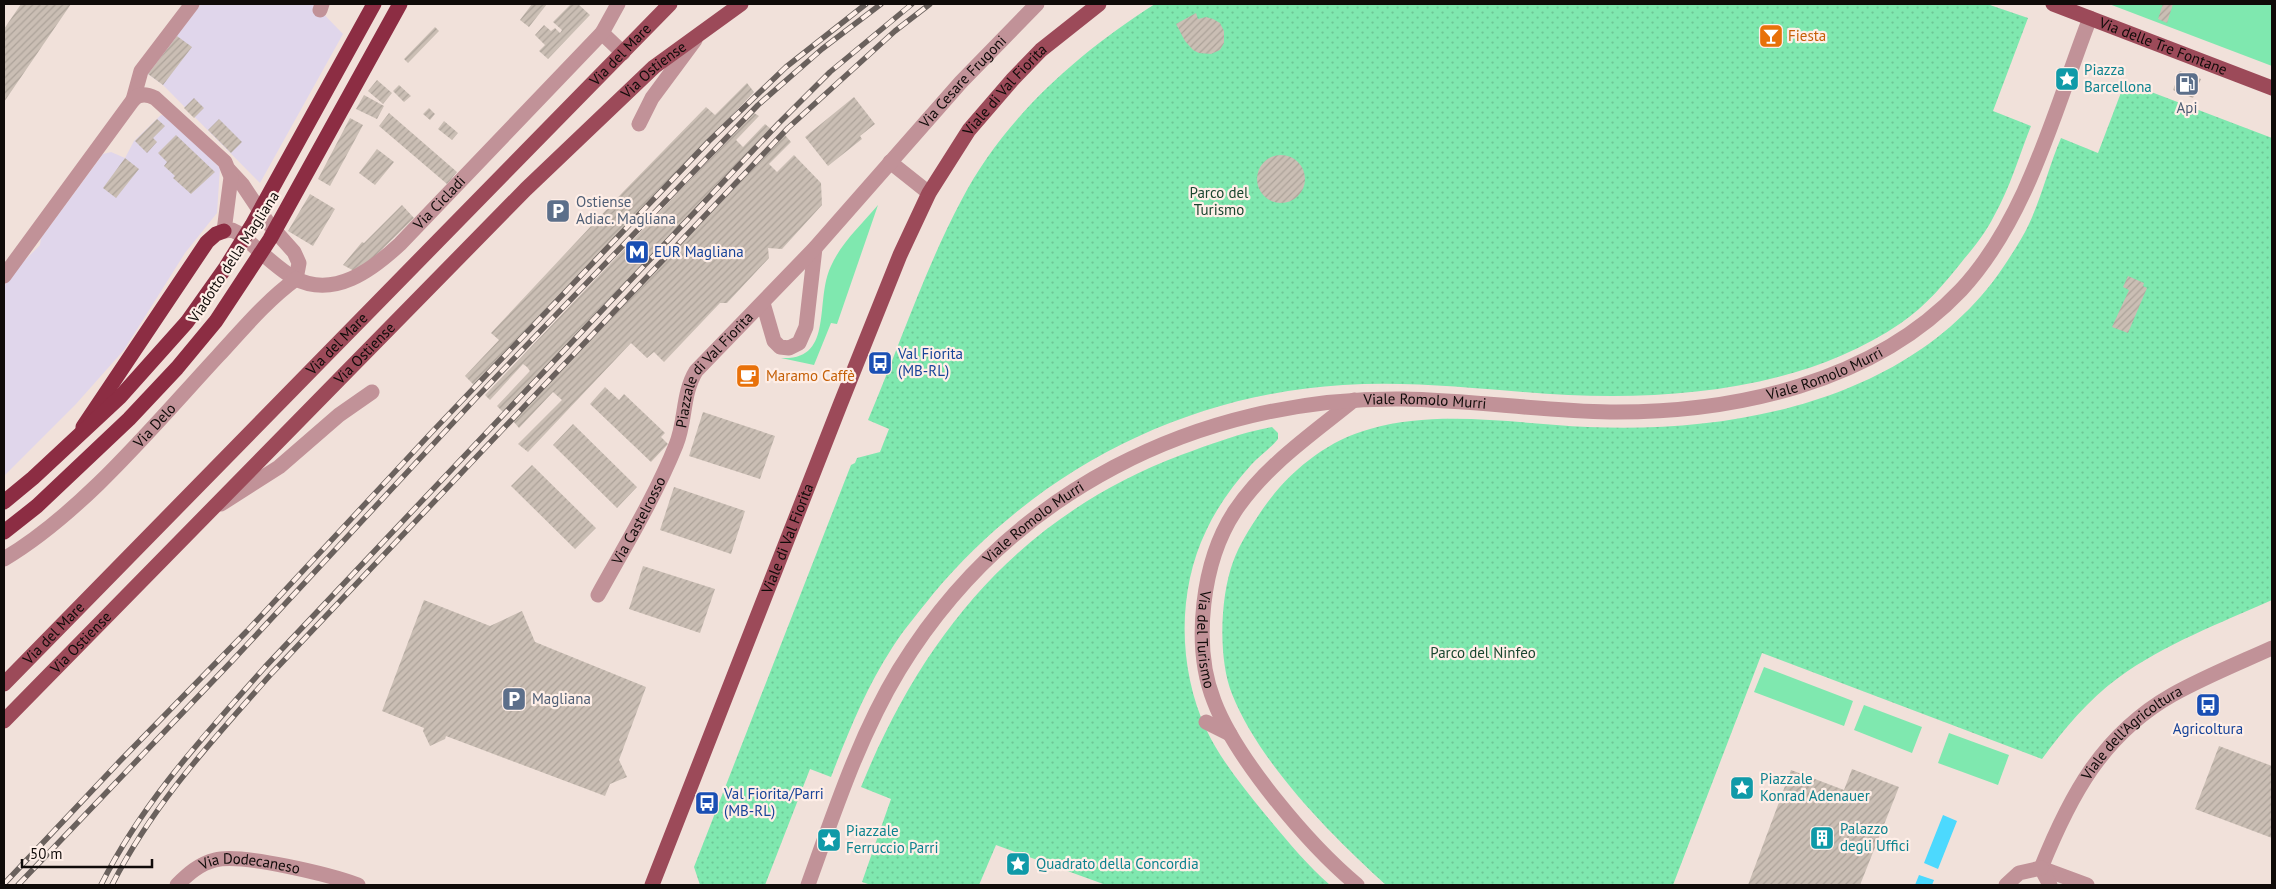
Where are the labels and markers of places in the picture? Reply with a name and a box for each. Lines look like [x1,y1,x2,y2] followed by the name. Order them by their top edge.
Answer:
[1758,23,1784,49] bar icon: Fiesta
[1788,26,1826,45] place label: Fiesta
[2084,60,2152,96] place label: Piazza Barcellona
[2054,66,2080,92] place icon: Piazza Barcellona
[2174,71,2200,97] fuel station icon: Api
[2177,98,2197,117] place label: Api
[576,192,676,228] place label: Ostiense Adiac. Magliana
[545,198,571,224] parking icon: Ostiense Adiac. Magliana
[624,239,650,265] metro station icon: EUR Magliana
[654,242,744,261] place label: EUR Magliana
[897,344,963,380] place label: Val Fiorita (MB-RL)
[867,350,893,376] bus stop icon: Val Fiorita (MB-RL)
[735,363,761,389] cafe icon: Maramo Caffè
[766,366,855,385] place label: Maramo Caffè
[501,686,527,712] parking icon: Magliana
[532,689,591,708] place label: Magliana
[2195,692,2221,718] bus stop icon: Agricoltura
[2173,719,2243,738] place label: Agricoltura
[1760,769,1870,805] place label: Piazzale Konrad Adenauer
[1729,775,1755,801] place icon: Piazzale Konrad Adenauer
[723,784,824,820] place label: Val Fiorita/Parri (MB-RL)
[694,790,720,816] bus stop icon: Val Fiorita/Parri (MB-RL)
[1840,819,1909,855] place label: Palazzo degli Uffici
[846,821,938,857] place label: Piazzale Ferruccio Parri
[1809,825,1835,851] building icon: Palazzo degli Uffici
[816,827,842,853] place icon: Piazzale Ferruccio Parri
[1005,851,1031,877] place icon: Quadrato della Concordia
[1036,854,1199,873] place label: Quadrato della Concordia

